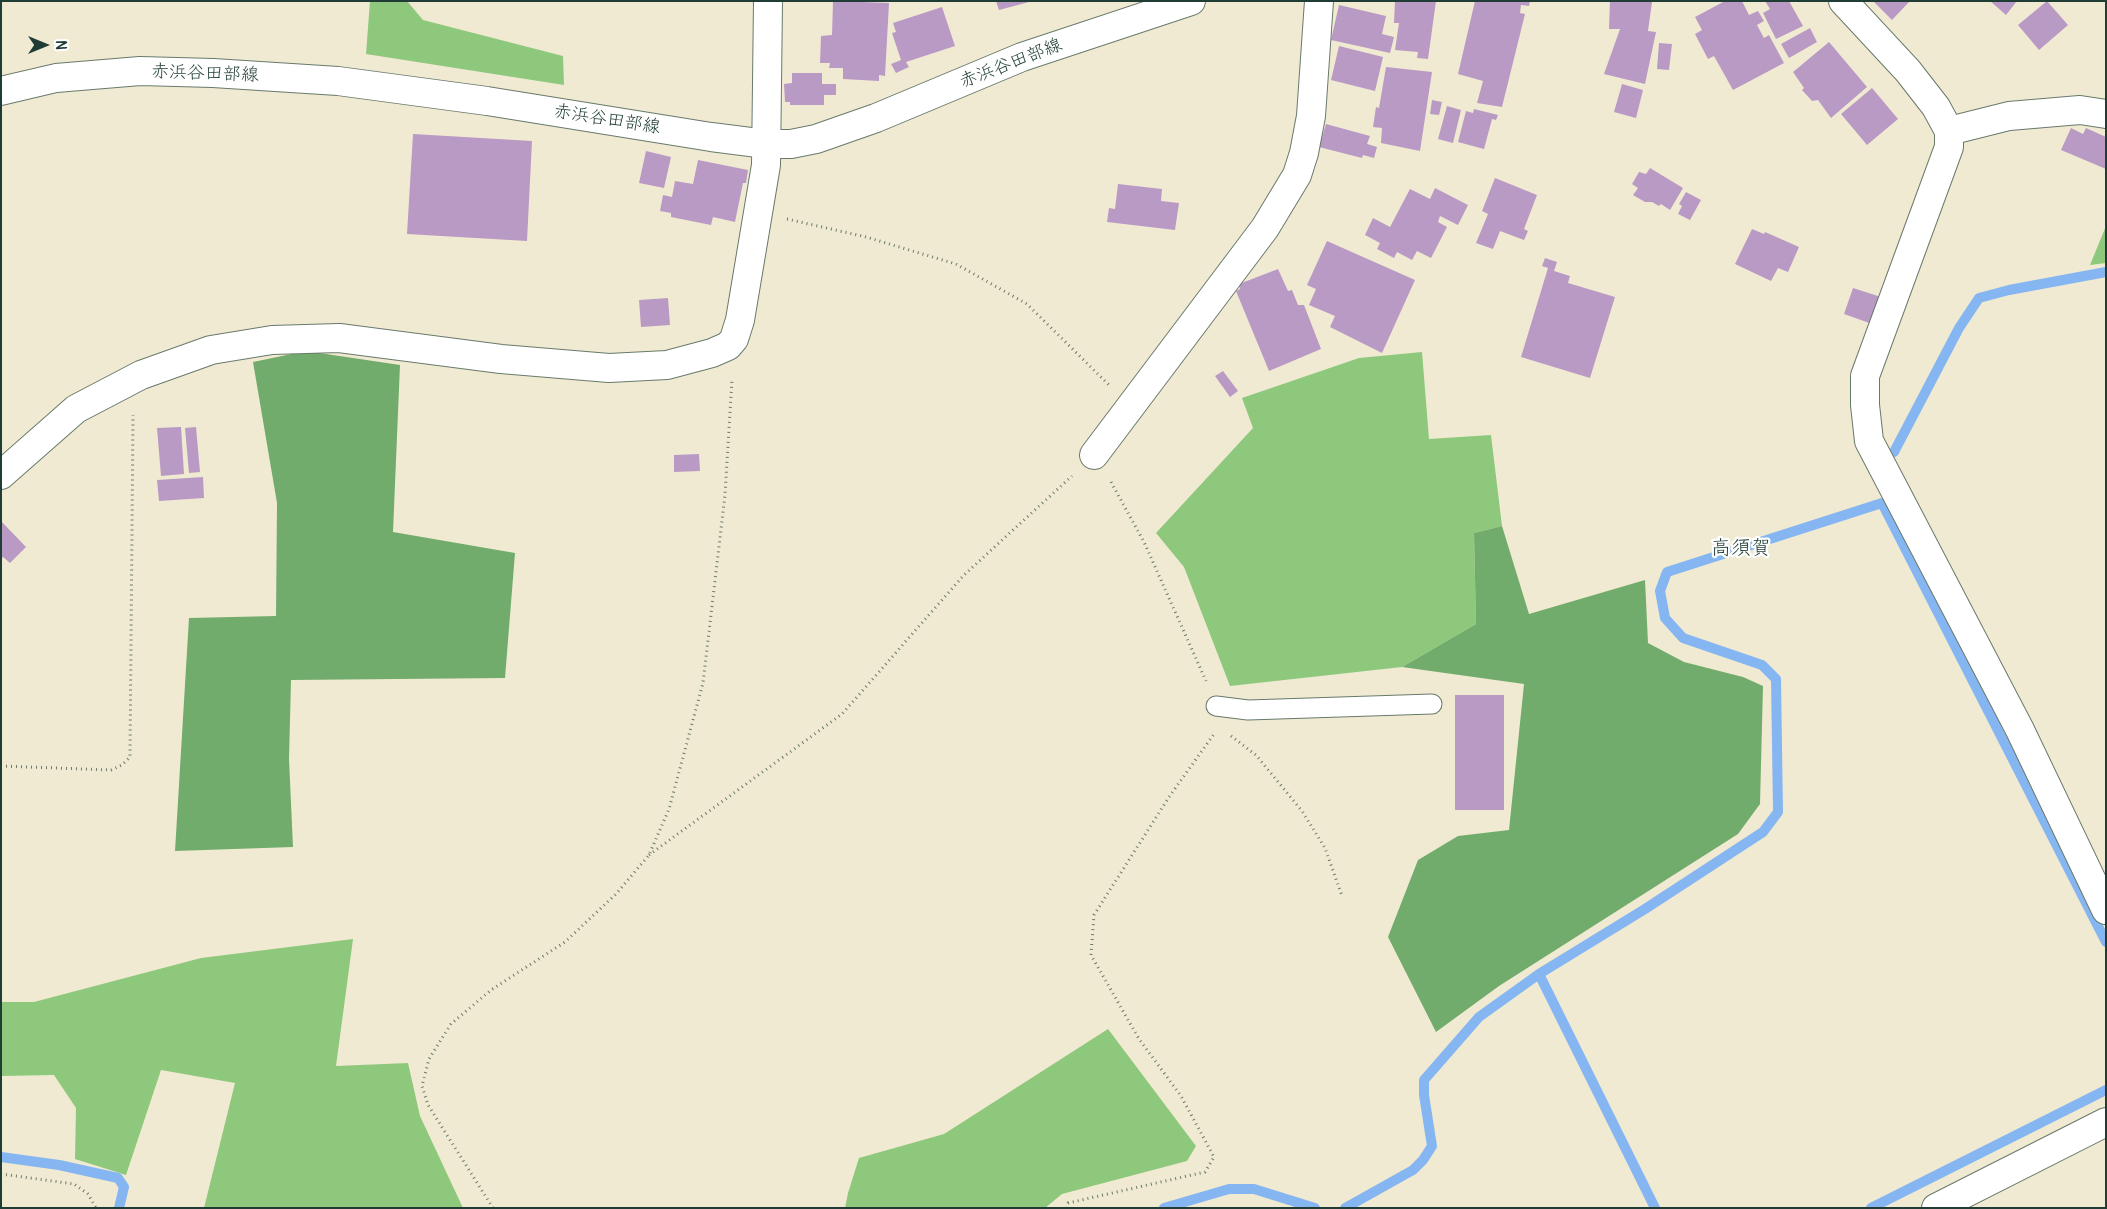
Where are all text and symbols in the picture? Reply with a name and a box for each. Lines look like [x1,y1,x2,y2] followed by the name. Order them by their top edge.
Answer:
[20,20,70,70] north arrow
[957,35,1065,93] street label: 赤浜谷田部線
[52,40,69,50] text: N
[151,61,259,87] street label: 赤浜谷田部線
[552,101,662,139] street label: 赤浜谷田部線
[1711,537,1771,561] district label: 高須賀

